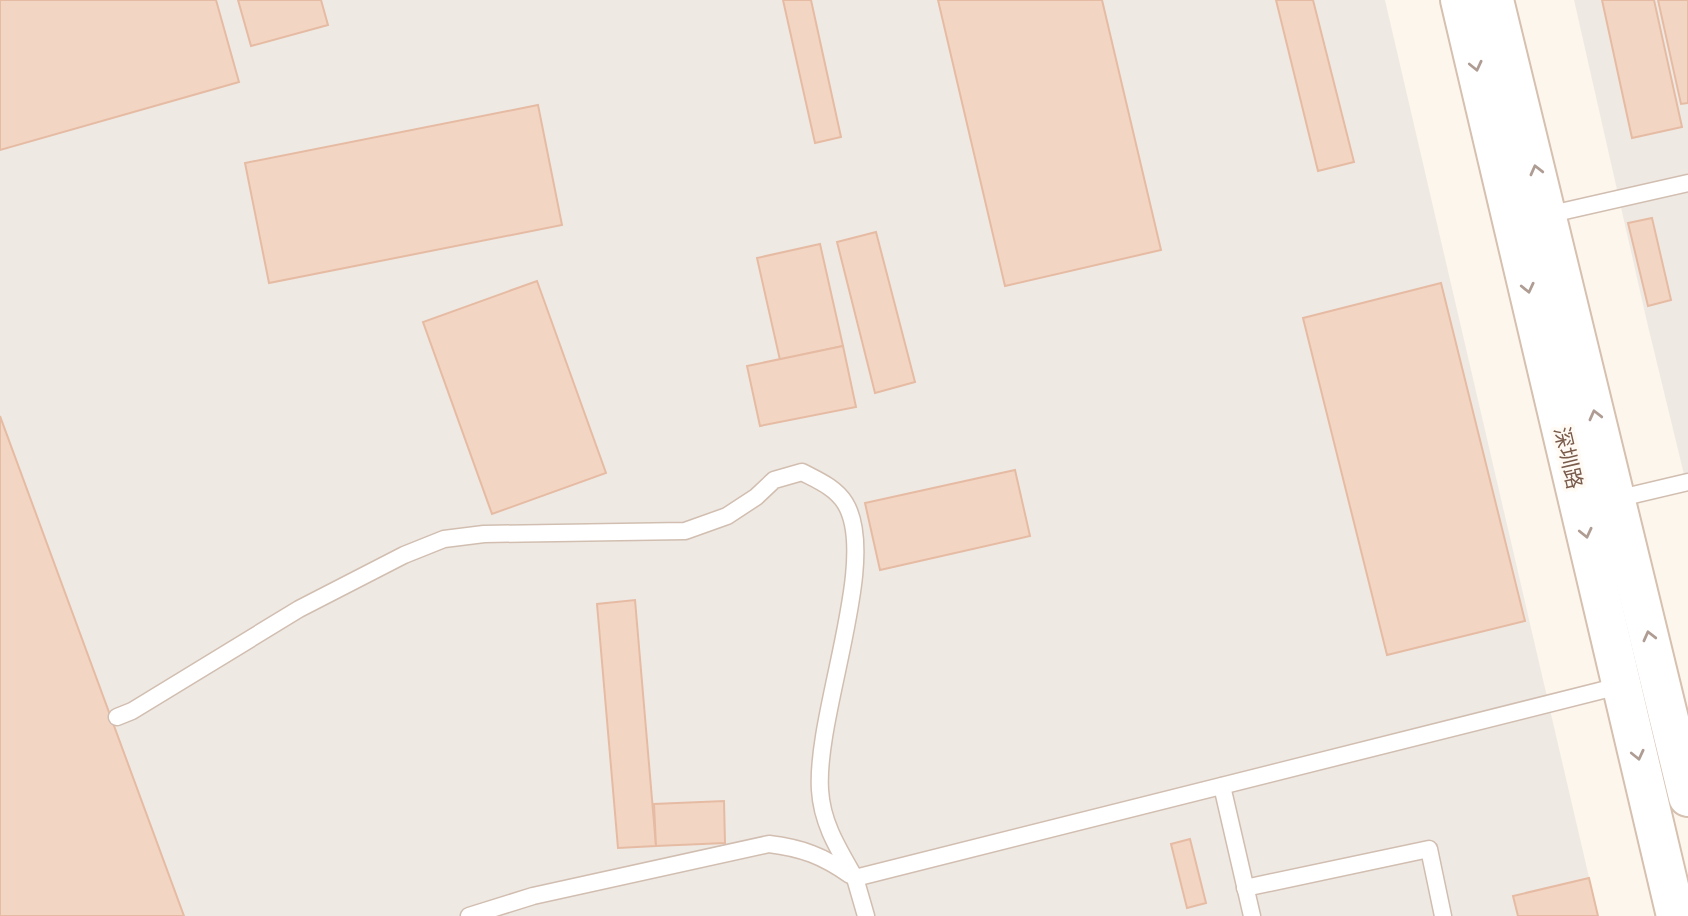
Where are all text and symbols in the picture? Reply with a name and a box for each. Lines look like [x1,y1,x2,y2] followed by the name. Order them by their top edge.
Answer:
[1468,60,1482,72] one-way arrow
[1530,164,1544,176] one-way arrow
[1520,282,1534,294] one-way arrow
[1589,409,1603,421] one-way arrow
[1550,425,1587,491] street label: 深圳路
[1578,527,1592,539] one-way arrow
[1643,630,1657,642] one-way arrow
[1630,748,1644,760] one-way arrow

